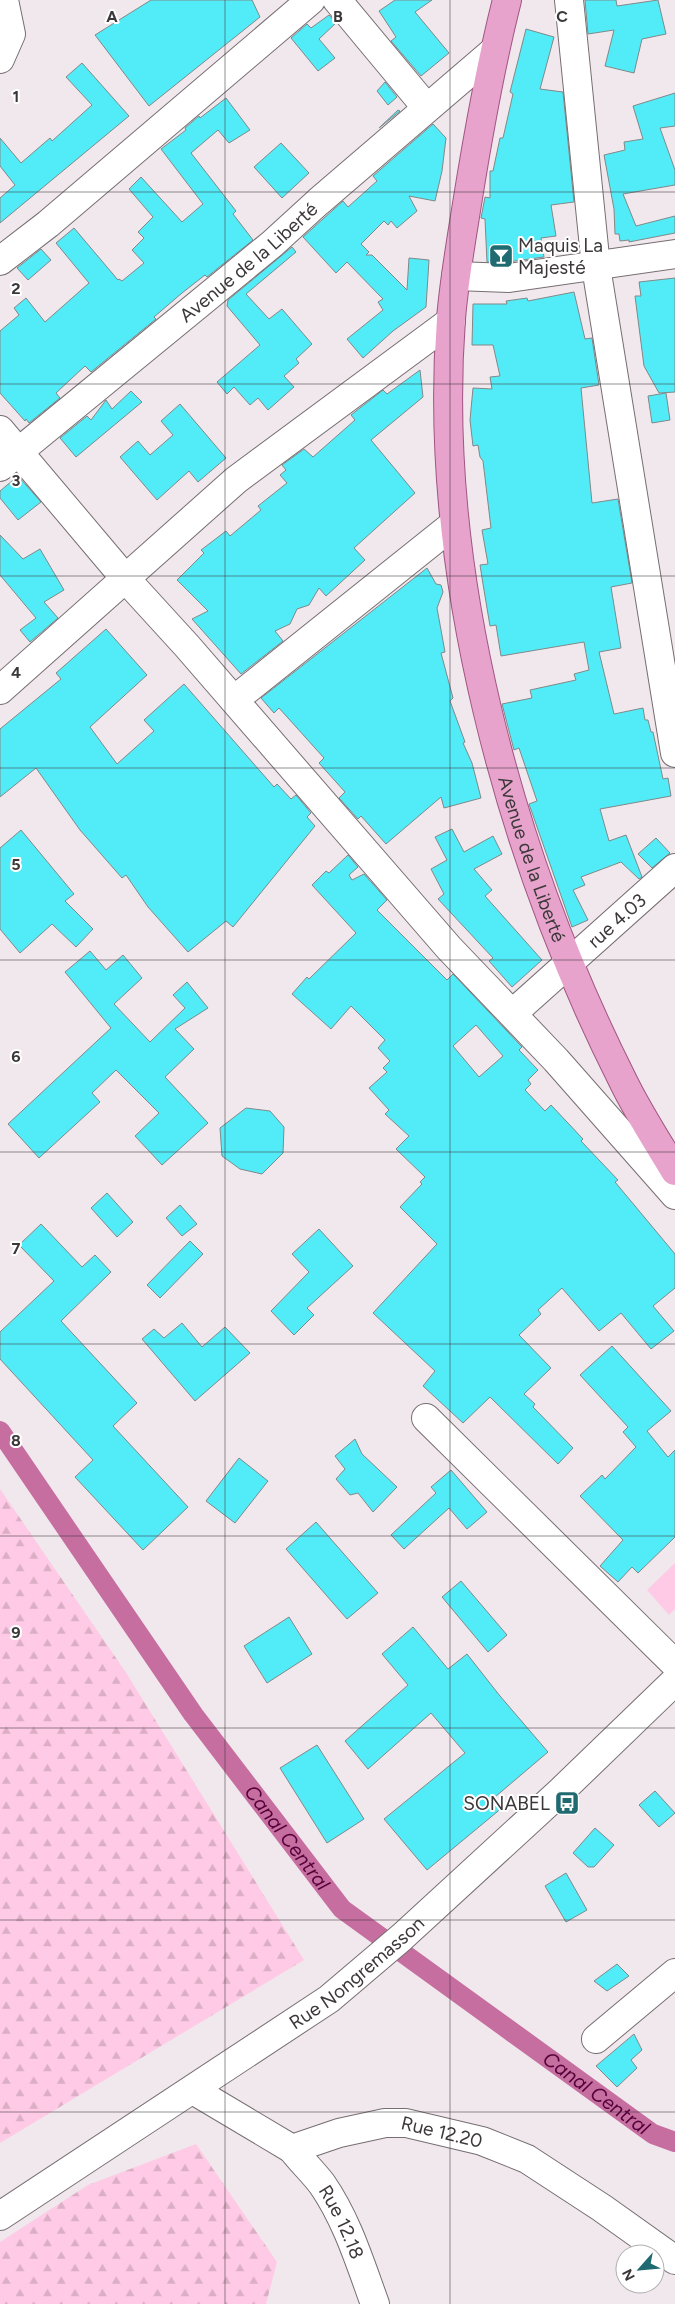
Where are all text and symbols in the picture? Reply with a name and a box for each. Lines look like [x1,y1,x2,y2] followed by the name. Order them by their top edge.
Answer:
[106,7,118,26] text: A
[333,7,343,26] text: B
[556,7,568,26] text: C
[13,87,19,106] text: 1
[175,197,322,327] street label: Avenue de la Liberté
[518,234,603,279] place label: Maquis La Majesté
[488,243,514,269] bar icon: Maquis La Majesté
[11,279,21,298] text: 2
[12,471,21,490] text: 3
[11,663,21,682] text: 4
[493,774,571,945] street label: Avenue de la Liberté
[11,855,21,874] text: 5
[583,889,651,953] street label: rue 4.03
[11,1047,21,1066] text: 6
[12,1239,21,1258] text: 7
[11,1431,21,1450] text: 8
[11,1623,21,1642] text: 9
[240,1780,335,1895] water label: Canal Central
[554,1790,580,1816] bus stop icon: SONABEL
[463,1792,550,1815] place label: SONABEL
[285,1912,429,2034] street label: Rue Nongremasson
[538,2046,655,2140] water label: Canal Central
[399,2111,485,2153] street label: Rue 12.20
[314,2181,369,2262] street label: Rue 12.18
[615,2244,665,2294] north arrow
[619,2266,639,2283] text: N

